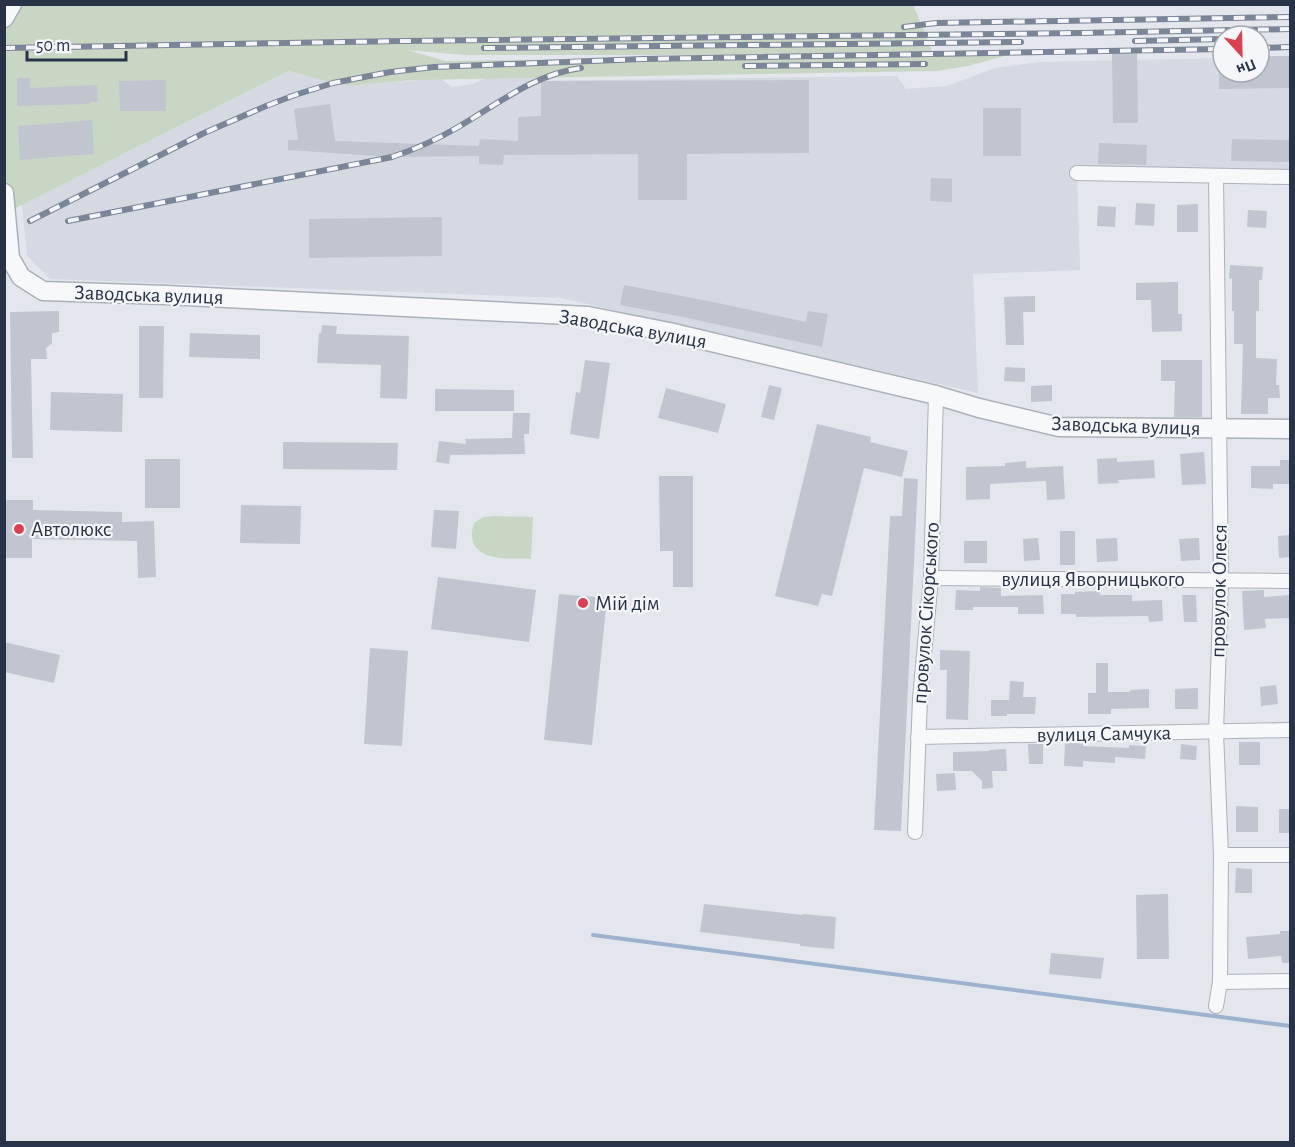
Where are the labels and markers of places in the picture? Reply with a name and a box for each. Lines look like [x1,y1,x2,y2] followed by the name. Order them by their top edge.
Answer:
[31,519,111,540] place label: Автолюкс
[12,522,26,536] marker: Автолюкс
[595,593,660,614] place label: Мій дім
[576,596,590,610] marker: Мій дім

